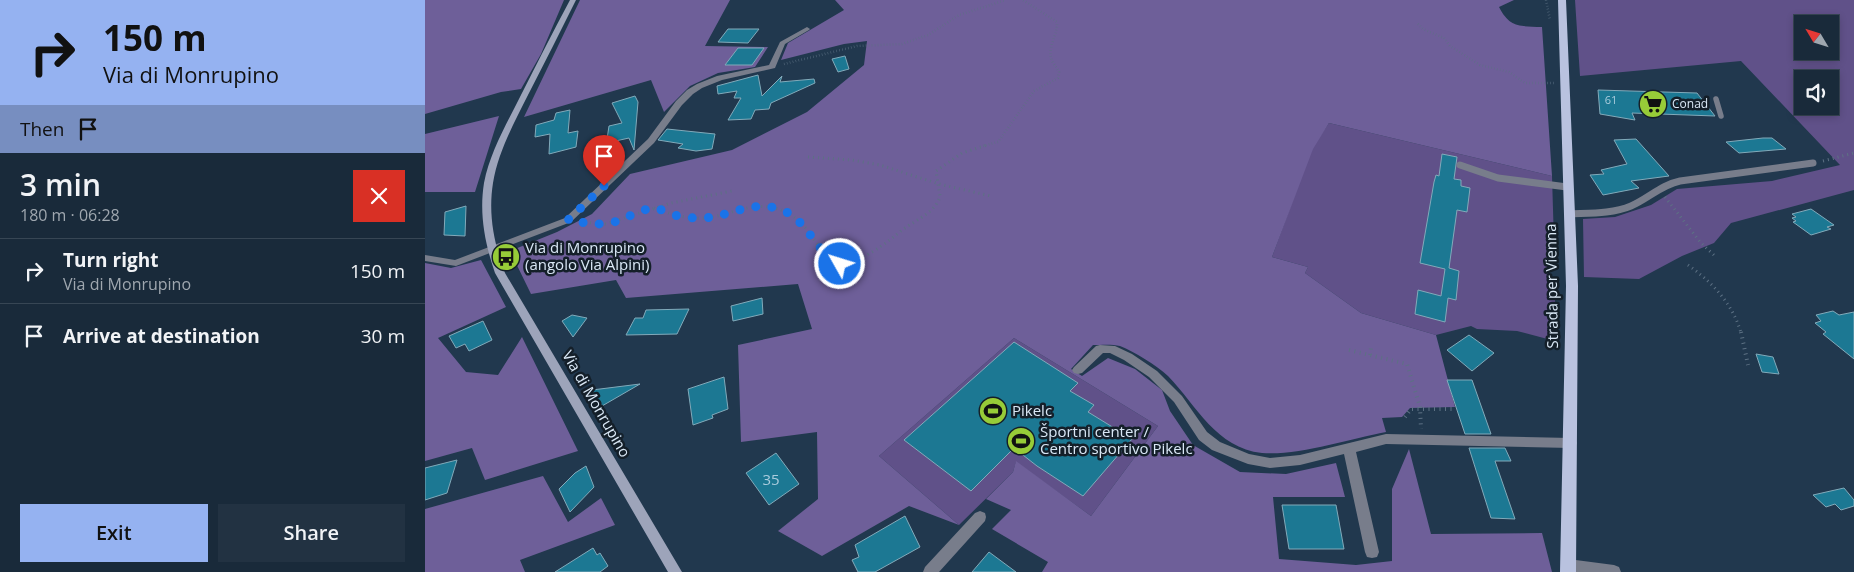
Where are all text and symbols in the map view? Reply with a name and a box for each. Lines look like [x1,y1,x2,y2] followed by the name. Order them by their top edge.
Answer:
[103,14,207,61] text: 150 m
[1794,15,1839,60] north arrow
[1794,15,1839,115] map controls
[20,20,85,85] icon: right
[103,59,279,89] text: Via di Monrupino
[1794,70,1839,115] button: sound
[1638,89,1668,119] supermarket icon: Conad
[1605,92,1617,107] house number: 61
[1672,95,1708,112] place label: Conad
[74,115,102,143] icon: arrive
[20,116,64,142] text: Then
[583,135,625,186] pin
[590,142,618,170] icon: arrive
[20,164,101,205] text: 3 min
[353,170,405,222] button: close
[20,204,120,226] text: 180 m · 06:28
[1540,223,1562,349] street label: Strada per Vienna
[525,237,649,274] place label: Via di Monrupino (angolo Via Alpini)
[813,237,865,289] position arrow
[491,242,521,272] bus stop icon: Via di Monrupino (angolo Via Alpini)
[63,247,158,273] text: Turn right
[20,257,48,285] icon: right
[350,258,405,284] text: 150 m
[63,273,191,295] text: Via di Monrupino
[20,322,48,350] icon: arrive
[63,323,260,349] text: Arrive at destination
[361,323,405,349] text: 30 m
[558,347,636,460] street label: Via di Monrupino
[978,396,1008,426] sports icon: Pikelc
[1012,400,1052,420] place label: Pikelc
[1040,421,1193,458] place label: Športni center / Centro sportivo Pikelc
[1006,426,1036,456] sports icon: Športni center / Centro sportivo Pikelc
[762,469,780,489] house number: 35
[20,504,208,562] button: Exit
[218,504,405,562] button: Share

